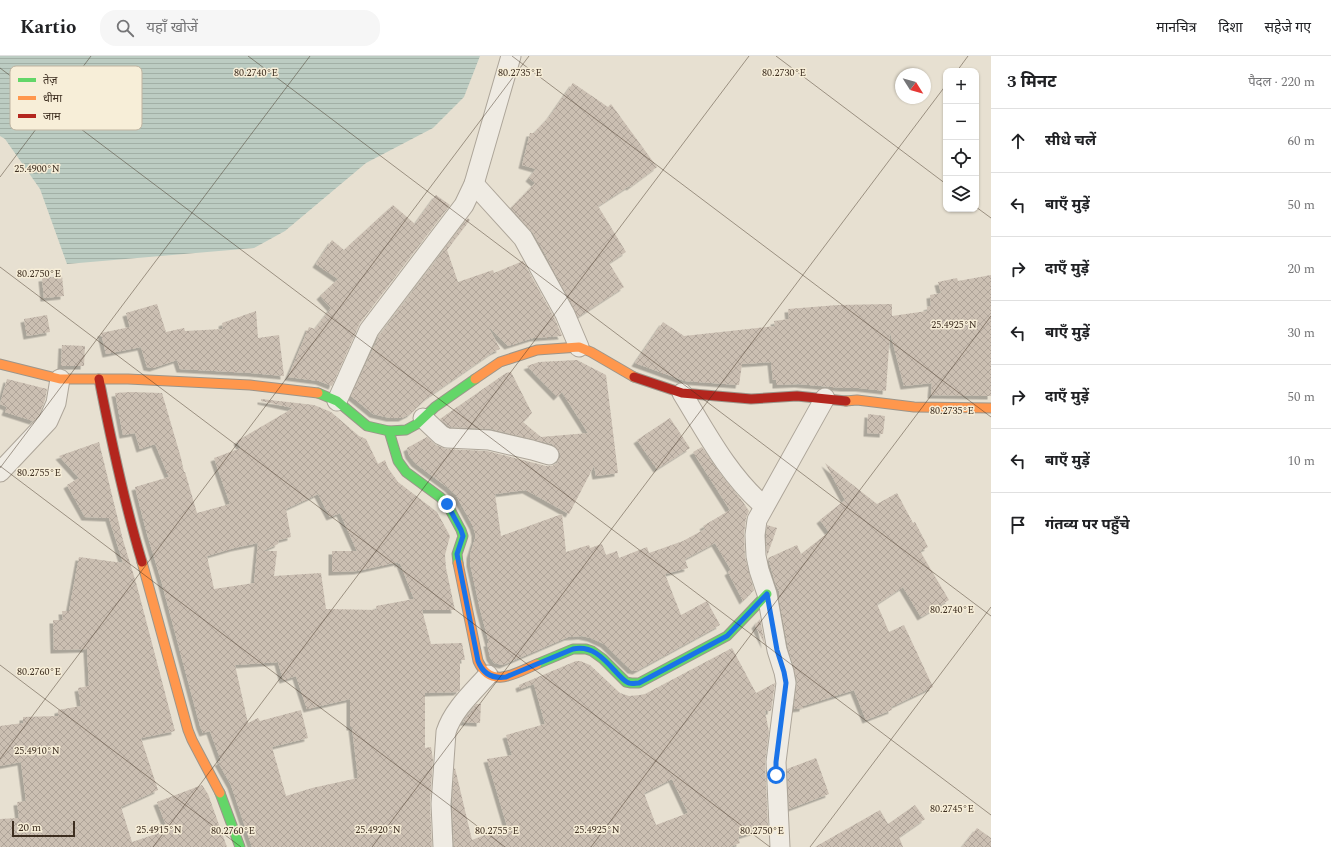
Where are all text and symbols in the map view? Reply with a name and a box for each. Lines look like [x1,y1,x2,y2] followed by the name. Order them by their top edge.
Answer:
[100,10,380,46] search box
[20,13,76,42] text: Kartio
[146,16,198,39] text: यहाँ खोजें
[114,17,136,39] icon: search
[1156,17,1196,38] text: मानचित्र
[1218,17,1243,38] text: दिशा
[1265,17,1311,38] text: सहेजे गए
[234,65,278,81] text: 80.2740°E
[498,65,542,81] text: 80.2735°E
[762,65,806,81] text: 80.2730°E
[10,66,142,130] legend
[895,68,931,104] north arrow
[943,68,979,212] map controls
[943,68,979,104] button: +
[1007,69,1056,95] text: 3 मिनट
[43,72,58,89] text: तेज़
[1248,72,1315,92] text: पैदल · 220 m
[43,90,62,107] text: धीमा
[943,104,979,140] button: −
[43,108,61,125] text: जाम
[1045,129,1096,152] text: सीधे चलें
[1007,130,1029,152] icon: ahead
[1288,131,1315,151] text: 60 m
[943,140,979,176] button: locate
[14,161,60,177] text: 25.4900°N
[943,176,979,212] button: layers
[1045,193,1090,216] text: बाएँ मुड़ें
[1007,194,1029,216] icon: left
[1288,195,1315,215] text: 50 m
[1045,257,1089,280] text: दाएँ मुड़ें
[1007,258,1029,280] icon: right
[1288,259,1315,279] text: 20 m
[17,266,61,282] text: 80.2750°E
[931,317,977,333] text: 25.4925°N
[1045,321,1090,344] text: बाएँ मुड़ें
[1007,322,1029,344] icon: left
[1288,323,1315,343] text: 30 m
[1045,385,1089,408] text: दाएँ मुड़ें
[1007,386,1029,408] icon: right
[1288,387,1315,407] text: 50 m
[930,403,974,419] text: 80.2735°E
[1045,449,1090,472] text: बाएँ मुड़ें
[1007,450,1029,472] icon: left
[1288,451,1315,471] text: 10 m
[17,465,61,481] text: 80.2755°E
[438,495,456,513] route end
[1045,513,1130,536] text: गंतव्य पर पहुँचे
[1007,514,1029,536] icon: arrive
[930,602,974,618] text: 80.2740°E
[17,664,61,680] text: 80.2760°E
[14,743,60,759] text: 25.4910°N
[767,766,785,784] route start
[930,801,974,817] text: 80.2745°E
[12,819,75,838] scale bar
[18,819,41,836] text: 20 m
[136,822,182,838] text: 25.4915°N
[355,822,401,838] text: 25.4920°N
[574,822,620,838] text: 25.4925°N
[211,823,255,839] text: 80.2760°E
[475,823,519,839] text: 80.2755°E
[740,823,784,839] text: 80.2750°E

